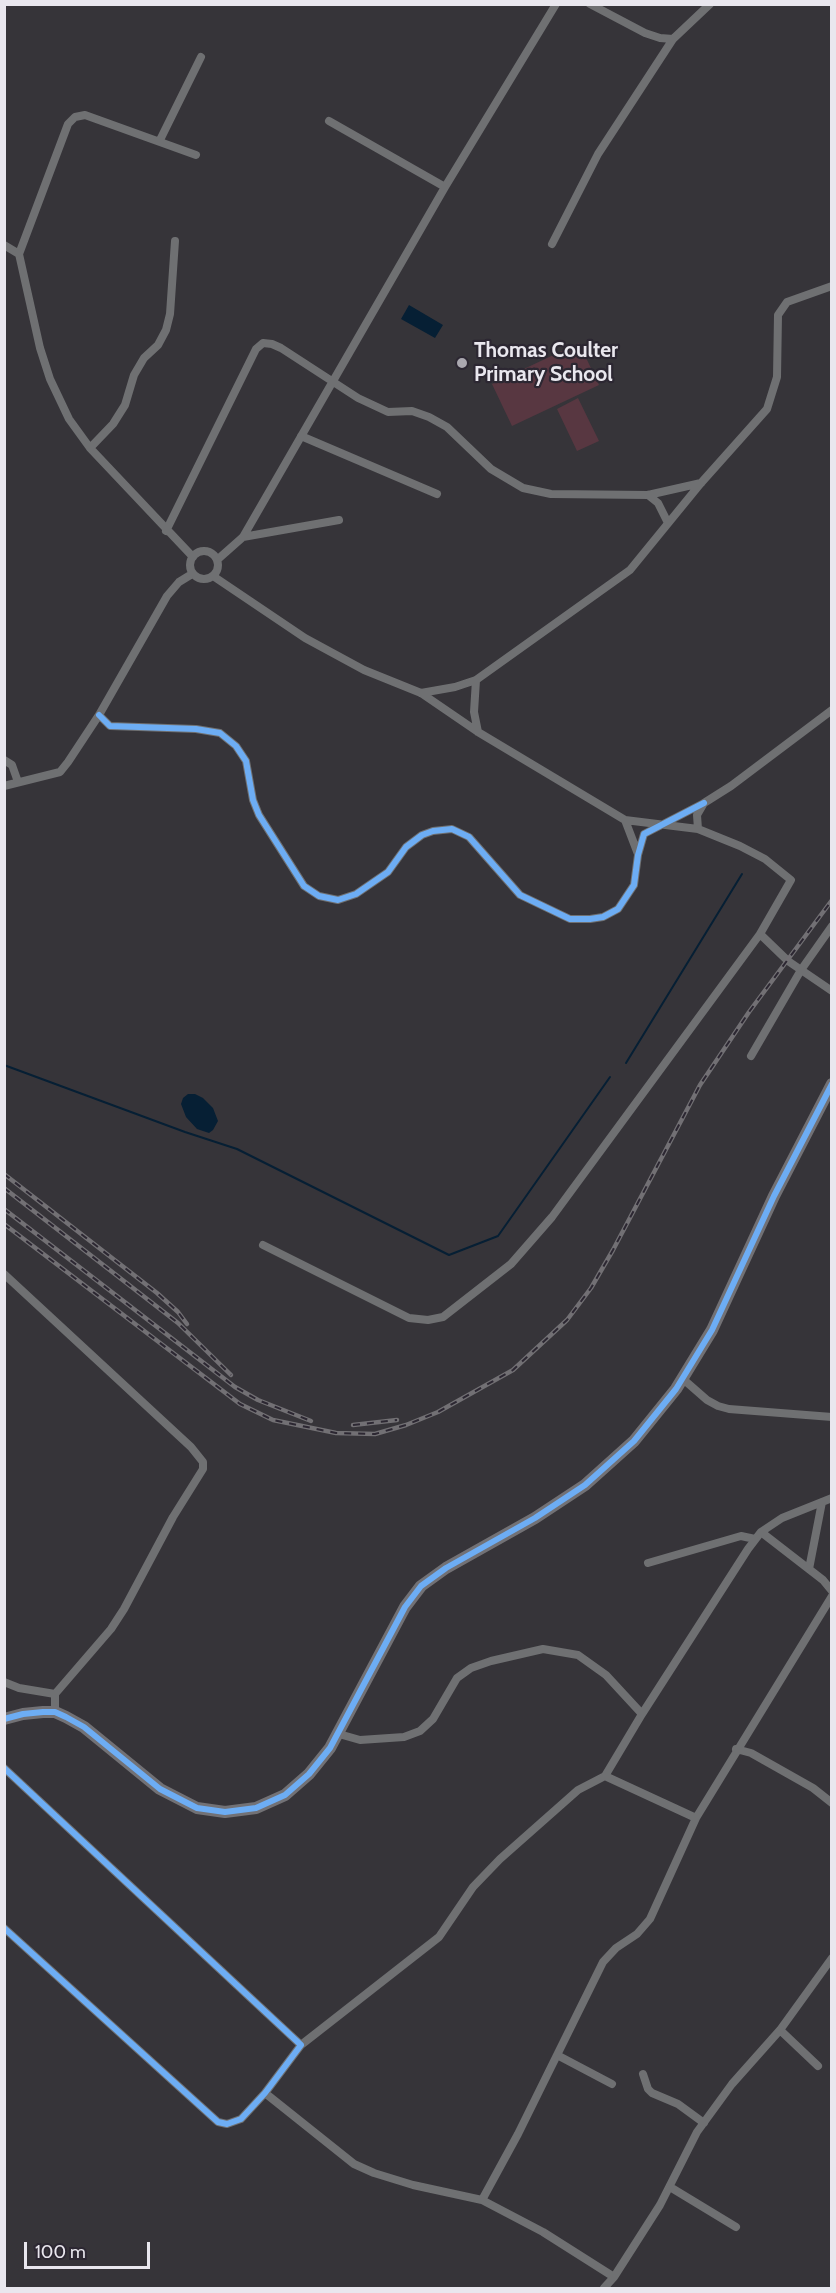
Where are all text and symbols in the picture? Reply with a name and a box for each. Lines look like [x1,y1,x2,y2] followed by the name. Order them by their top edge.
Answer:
[474,338,618,388] place label: Thomas Coulter Primary School
[455,356,469,370] marker: Thomas Coulter Primary School
[27,2230,153,2268] scale bar
[35,2241,86,2263] text: 100 m

